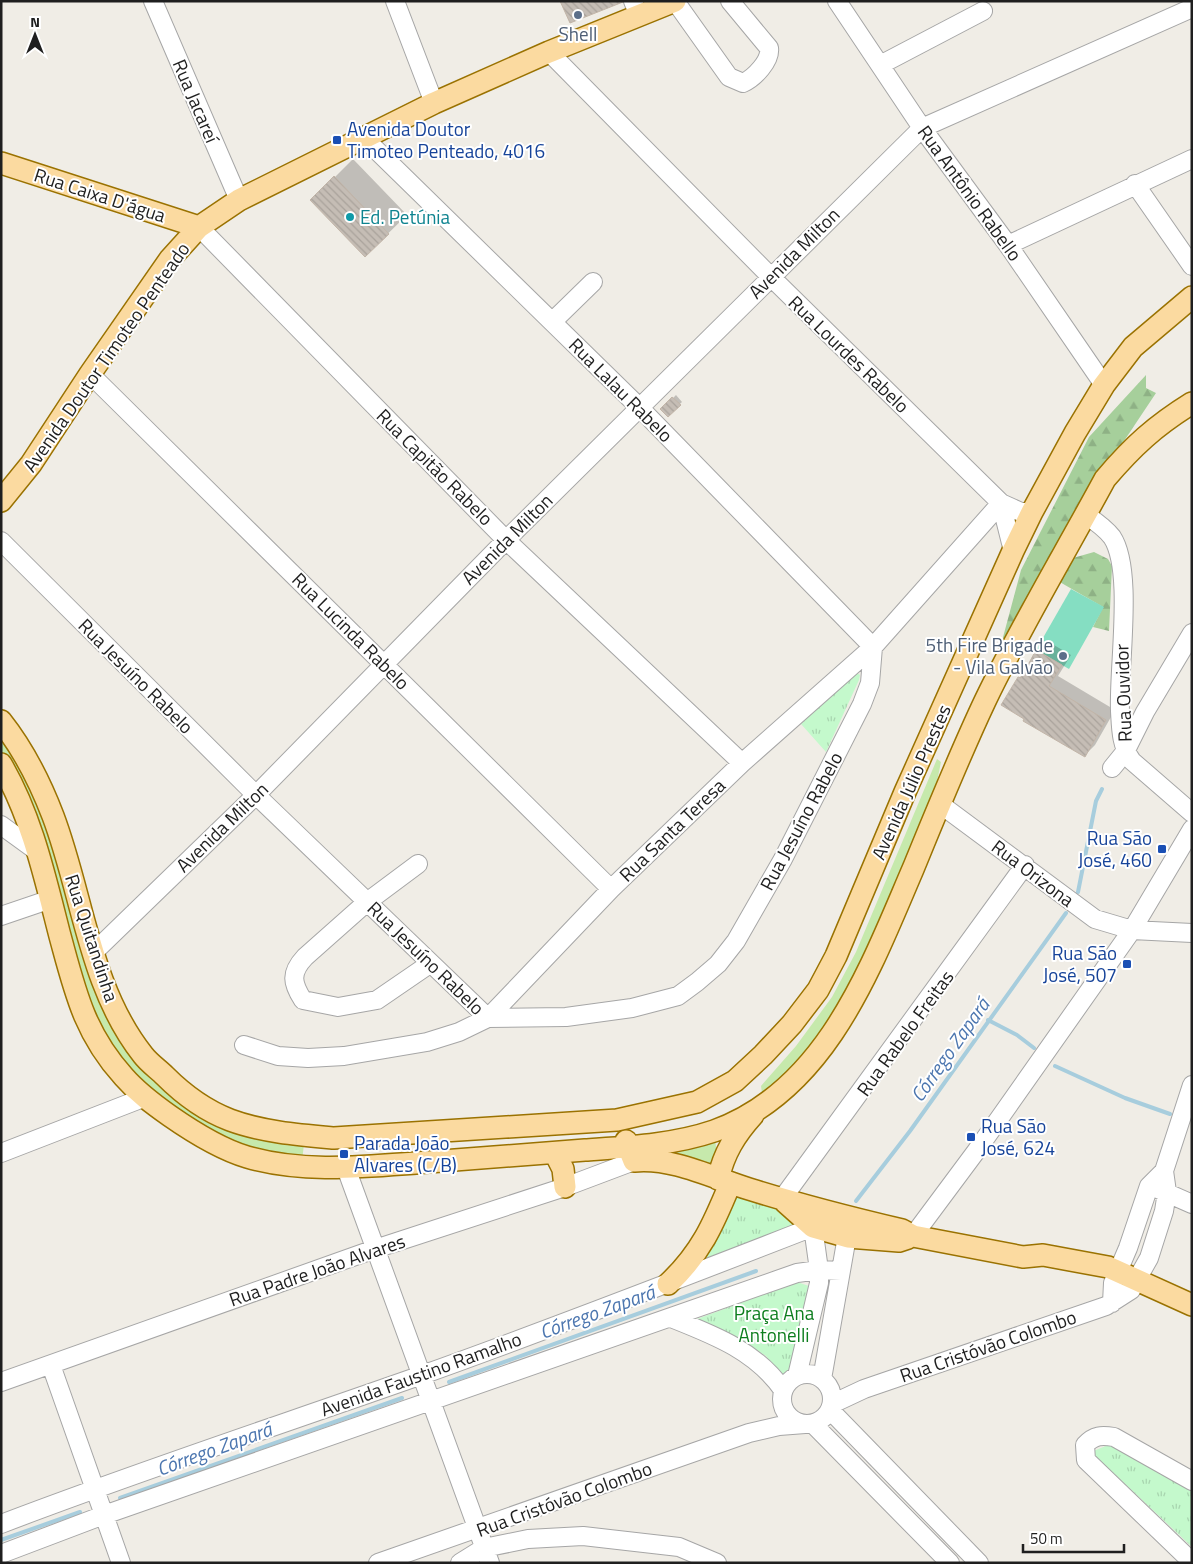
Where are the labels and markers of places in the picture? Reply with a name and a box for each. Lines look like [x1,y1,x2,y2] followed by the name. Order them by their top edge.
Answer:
[572,9,584,21] marker: Shell
[559,19,597,48] place label: Shell
[347,114,545,165] place label: Avenida Doutor Timoteo Penteado, 4016
[331,134,343,146] marker: Avenida Doutor Timoteo Penteado, 4016
[360,202,451,231] place label: Ed. Petúnia
[344,211,356,223] marker: Ed. Petúnia
[926,630,1053,681] place label: 5th Fire Brigade - Vila Galvão
[1057,650,1069,662] marker: 5th Fire Brigade - Vila Galvão
[1078,823,1152,874] place label: Rua São José, 460
[1156,843,1168,855] marker: Rua São José, 460
[1043,938,1117,989] place label: Rua São José, 507
[1121,958,1133,970] marker: Rua São José, 507
[981,1111,1055,1162] place label: Rua São José, 624
[354,1128,457,1179] place label: Parada João Alvares (C/B)
[965,1131,977,1143] marker: Rua São José, 624
[338,1148,350,1160] marker: Parada João Alvares (C/B)

